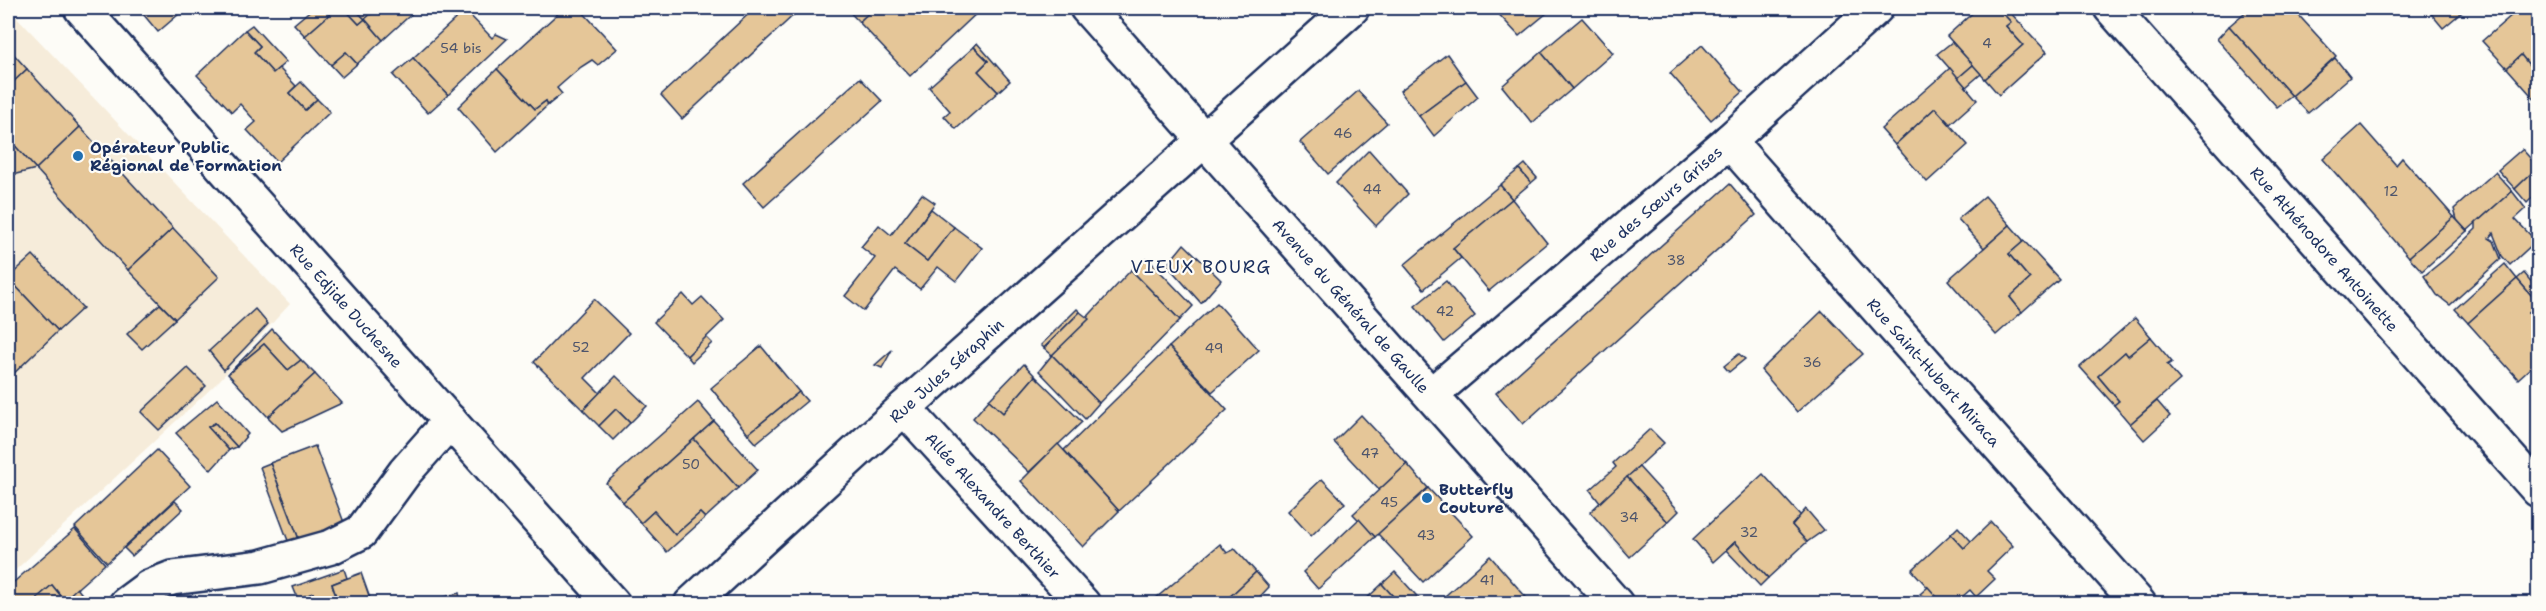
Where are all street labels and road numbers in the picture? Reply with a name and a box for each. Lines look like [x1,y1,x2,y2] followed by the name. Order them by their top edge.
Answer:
[1585,141,1727,266] street label: Rue des Sœurs Grises
[2246,162,2403,336] street label: Rue Athénodore Antoinette
[1268,214,1434,398] street label: Avenue du Général de Gaulle
[286,239,408,372] street label: Rue Edjide Duchesne
[1863,294,2005,451] street label: Rue Saint-Hubert Miraca
[884,313,1008,427] street label: Rue Jules Séraphin
[921,428,1065,583] street label: Allée Alexandre Berthier

